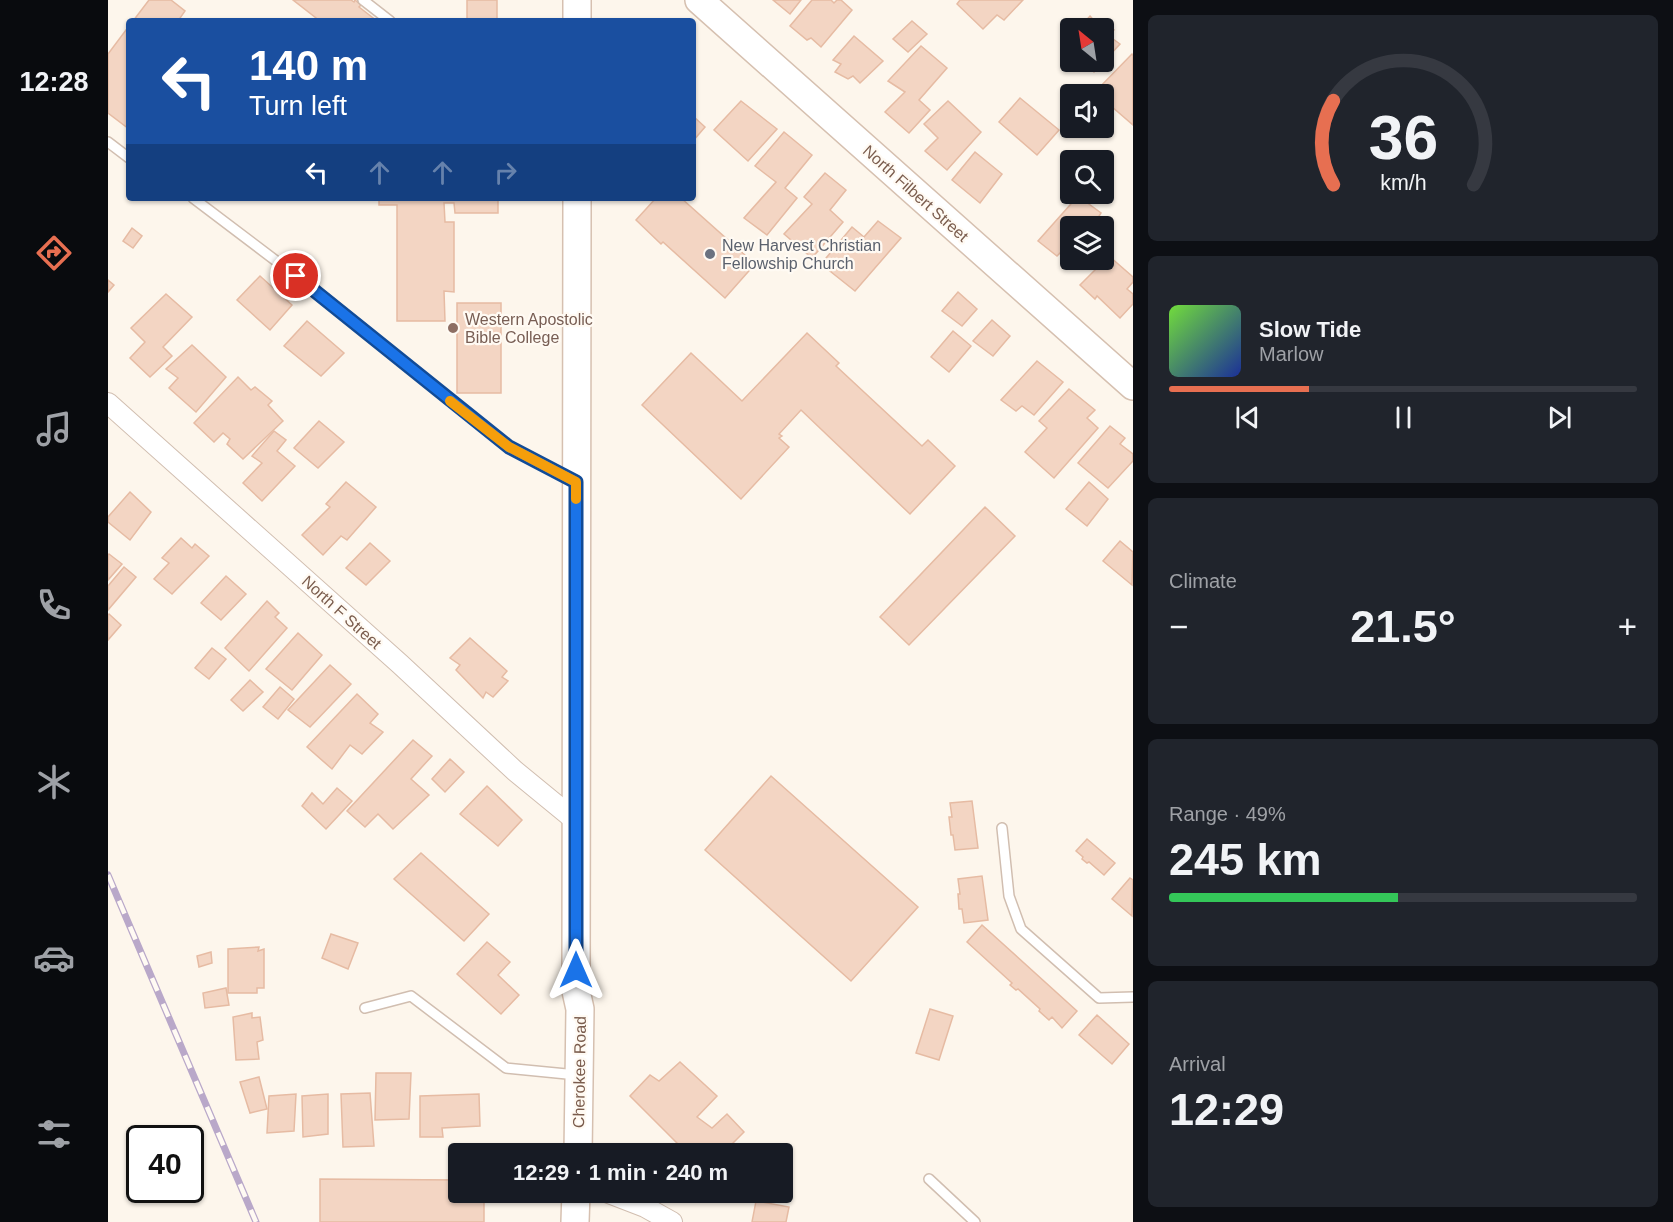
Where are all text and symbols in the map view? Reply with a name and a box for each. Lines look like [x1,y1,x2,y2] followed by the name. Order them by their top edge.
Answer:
[1060,18,1114,72] north arrow
[1060,18,1114,270] map controls
[150,42,228,120] icon: left
[249,42,368,89] text: 140 m
[19,67,89,97] text: 12:28
[1060,84,1114,138] button: sound
[249,91,347,121] text: Turn left
[1368,103,1438,172] text: 36
[860,142,972,245] street label: North Filbert Street
[1060,150,1114,204] button: search
[300,156,333,189] icon: left
[363,156,396,189] icon: ahead
[426,156,459,189] icon: ahead
[489,156,522,189] icon: right
[1380,172,1426,196] text: km/h
[1060,216,1114,270] button: layers
[33,232,75,274] icon: directions
[722,237,881,272] place label: New Harvest Christian Fellowship Church
[703,247,717,261] marker: New Harvest Christian Fellowship Church
[270,250,321,301] pin
[279,259,312,292] icon: arrive
[465,311,593,346] place label: Western Apostolic Bible College
[1259,317,1361,342] text: Slow Tide
[446,321,460,335] marker: Western Apostolic Bible College
[1259,343,1323,365] text: Marlow
[1231,401,1264,434] icon: previous
[1387,401,1420,434] icon: pause
[1543,401,1576,434] icon: next
[33,408,75,450] icon: music
[1169,570,1237,592] text: Climate
[299,572,385,653] street label: North F Street
[33,584,75,626] icon: phone
[1350,601,1456,652] text: 21.5°
[1169,608,1188,645] text: −
[1618,608,1637,645] text: +
[33,761,75,803] icon: climate
[1169,803,1286,825] text: Range · 49%
[1169,834,1322,885] text: 245 km
[33,937,75,979] icon: car
[544,938,608,1002] position arrow
[570,1016,589,1128] street label: Cherokee Road
[1169,1053,1226,1075] text: Arrival
[1169,1084,1284,1135] text: 12:29
[33,1113,75,1155] icon: filters
[126,1125,204,1203] speed limit sign: 40
[513,1160,728,1185] text: 12:29 · 1 min · 240 m

